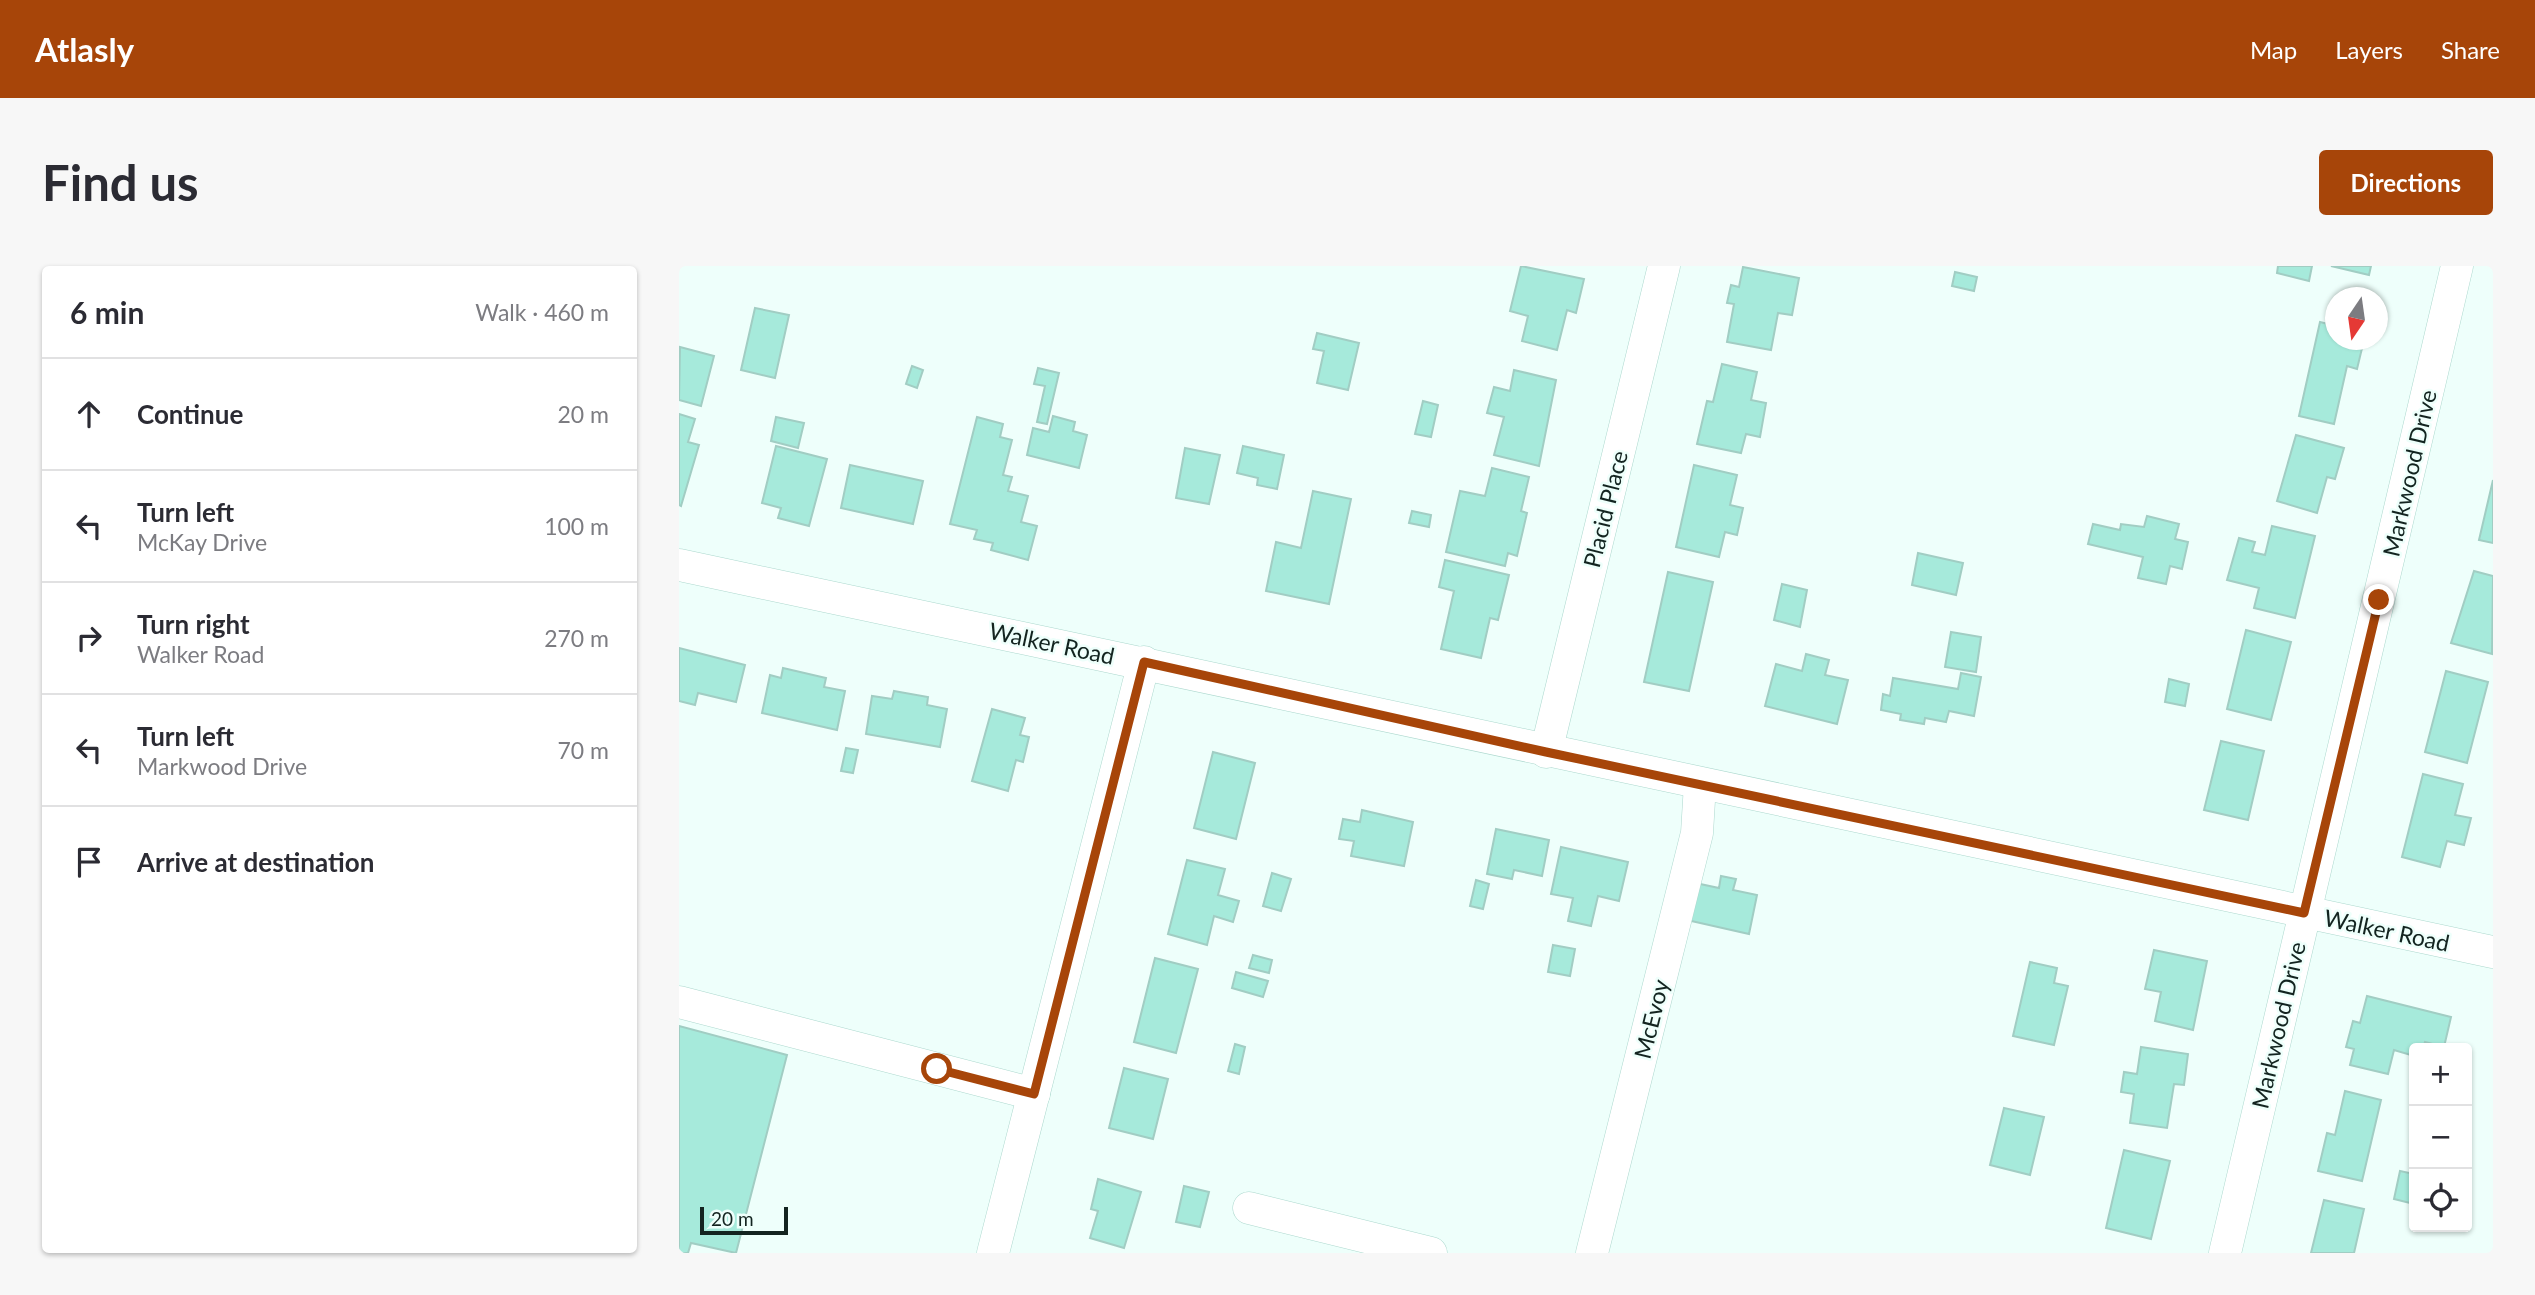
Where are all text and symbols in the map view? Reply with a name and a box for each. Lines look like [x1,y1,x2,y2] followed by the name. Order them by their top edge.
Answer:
[35,29,134,69] text: Atlasly
[2250,35,2297,64] text: Map
[2335,35,2403,64] text: Layers
[2441,35,2500,64] text: Share
[2319,150,2493,215] button: Directions
[42,153,199,211] text: Find us
[2325,287,2388,350] north arrow
[70,294,144,330] text: 6 min
[475,298,609,326] text: Walk · 460 m
[2376,387,2442,559] street label: Markwood Drive
[70,395,108,433] icon: ahead
[137,398,243,430] text: Continue
[558,400,609,428] text: 20 m
[1577,448,1633,570] street label: Placid Place
[137,496,234,528] text: Turn left
[70,507,108,545] icon: left
[544,512,609,540] text: 100 m
[137,528,267,556] text: McKay Drive
[2363,584,2394,615] route end
[137,608,250,640] text: Turn right
[987,616,1117,670] street label: Walker Road
[70,619,108,657] icon: right
[544,624,609,652] text: 270 m
[137,640,264,668] text: Walker Road
[137,720,234,752] text: Turn left
[70,731,108,769] icon: left
[558,736,609,764] text: 70 m
[137,752,307,780] text: Markwood Drive
[70,843,108,881] icon: arrive
[137,846,374,878] text: Arrive at destination
[2322,903,2452,957] street label: Walker Road
[2245,939,2311,1111] street label: Markwood Drive
[1628,976,1674,1062] street label: McEvoy
[2409,1043,2472,1232] map controls
[2409,1043,2472,1106] button: +
[921,1053,952,1084] route start
[2409,1106,2472,1169] button: −
[2409,1169,2472,1232] button: locate
[700,1204,787,1236] scale bar
[711,1207,754,1230] text: 20 m

